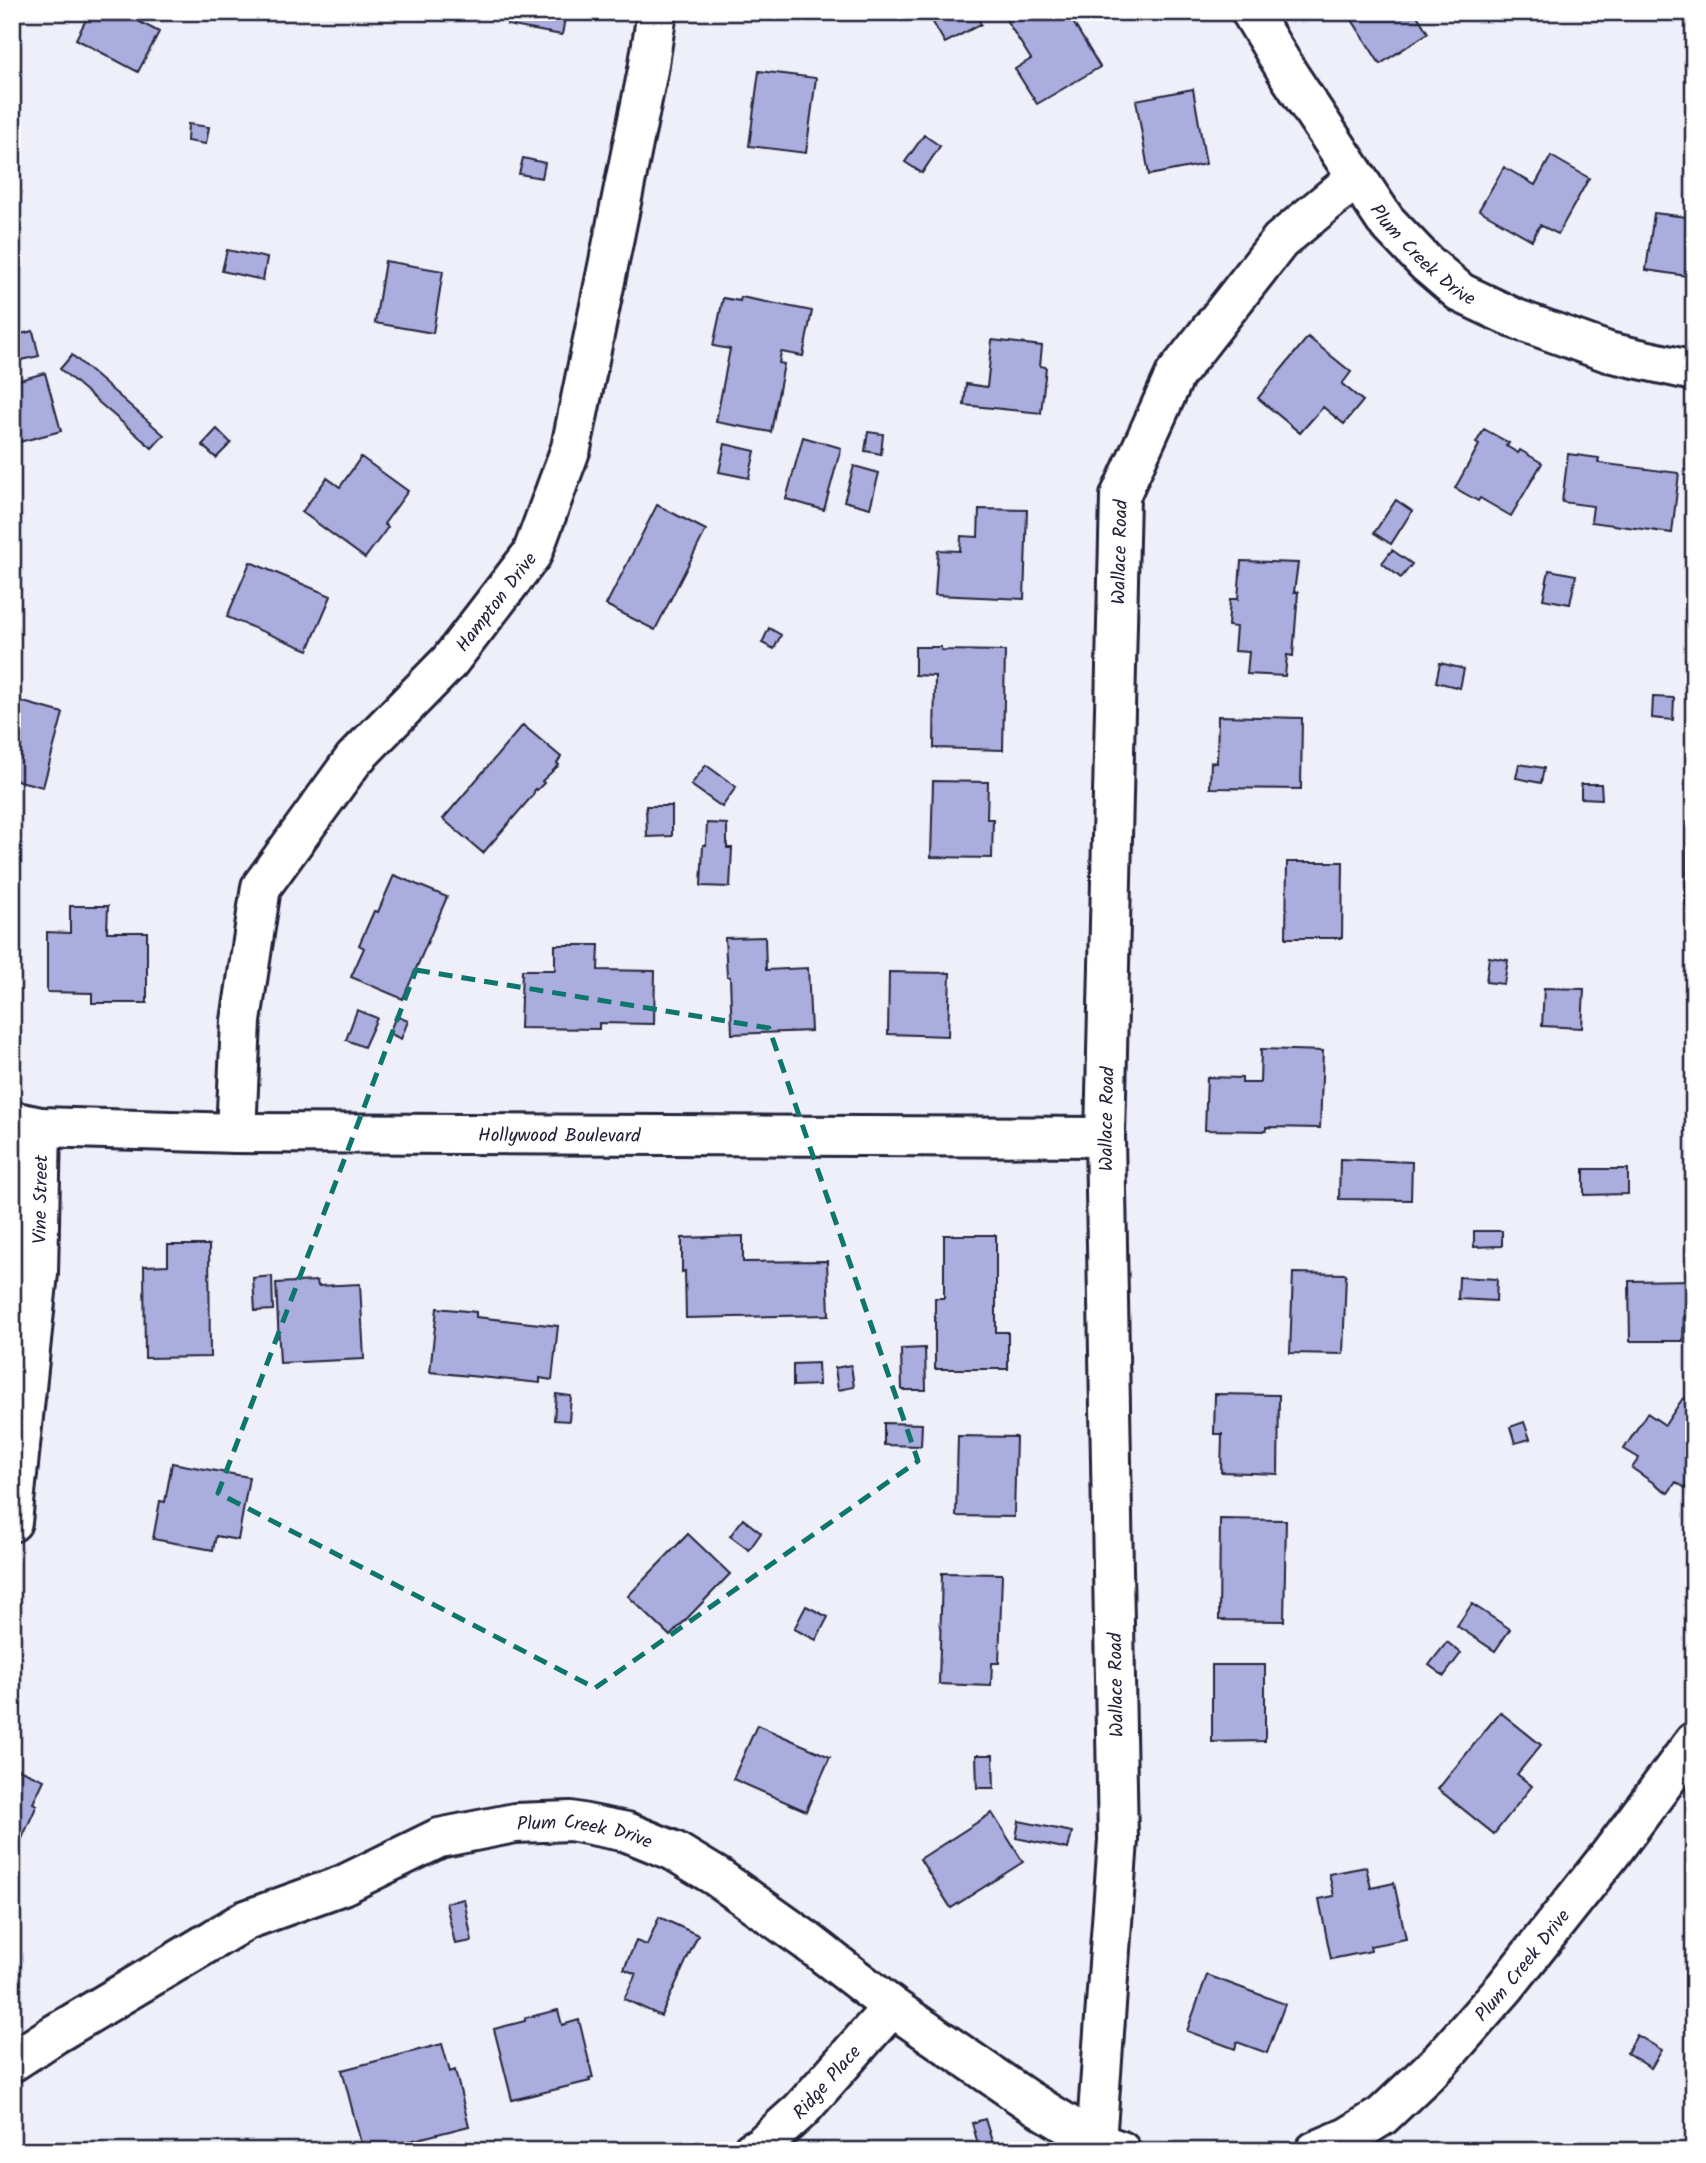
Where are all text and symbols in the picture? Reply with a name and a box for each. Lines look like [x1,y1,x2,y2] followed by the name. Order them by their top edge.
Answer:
[1361,198,1480,315] street label: Plum Creek Drive
[1104,499,1137,605] street label: Wallace Road
[449,546,546,659] street label: Hampton Drive
[1092,1066,1124,1172] street label: Wallace Road
[478,1121,641,1152] street label: Hollywood Boulevard
[26,1154,57,1244] street label: Vine Street
[1101,1632,1133,1738] street label: Wallace Road
[516,1808,657,1858] street label: Plum Creek Drive
[1468,1903,1579,2029] street label: Plum Creek Drive
[787,2038,869,2128] street label: Ridge Place

